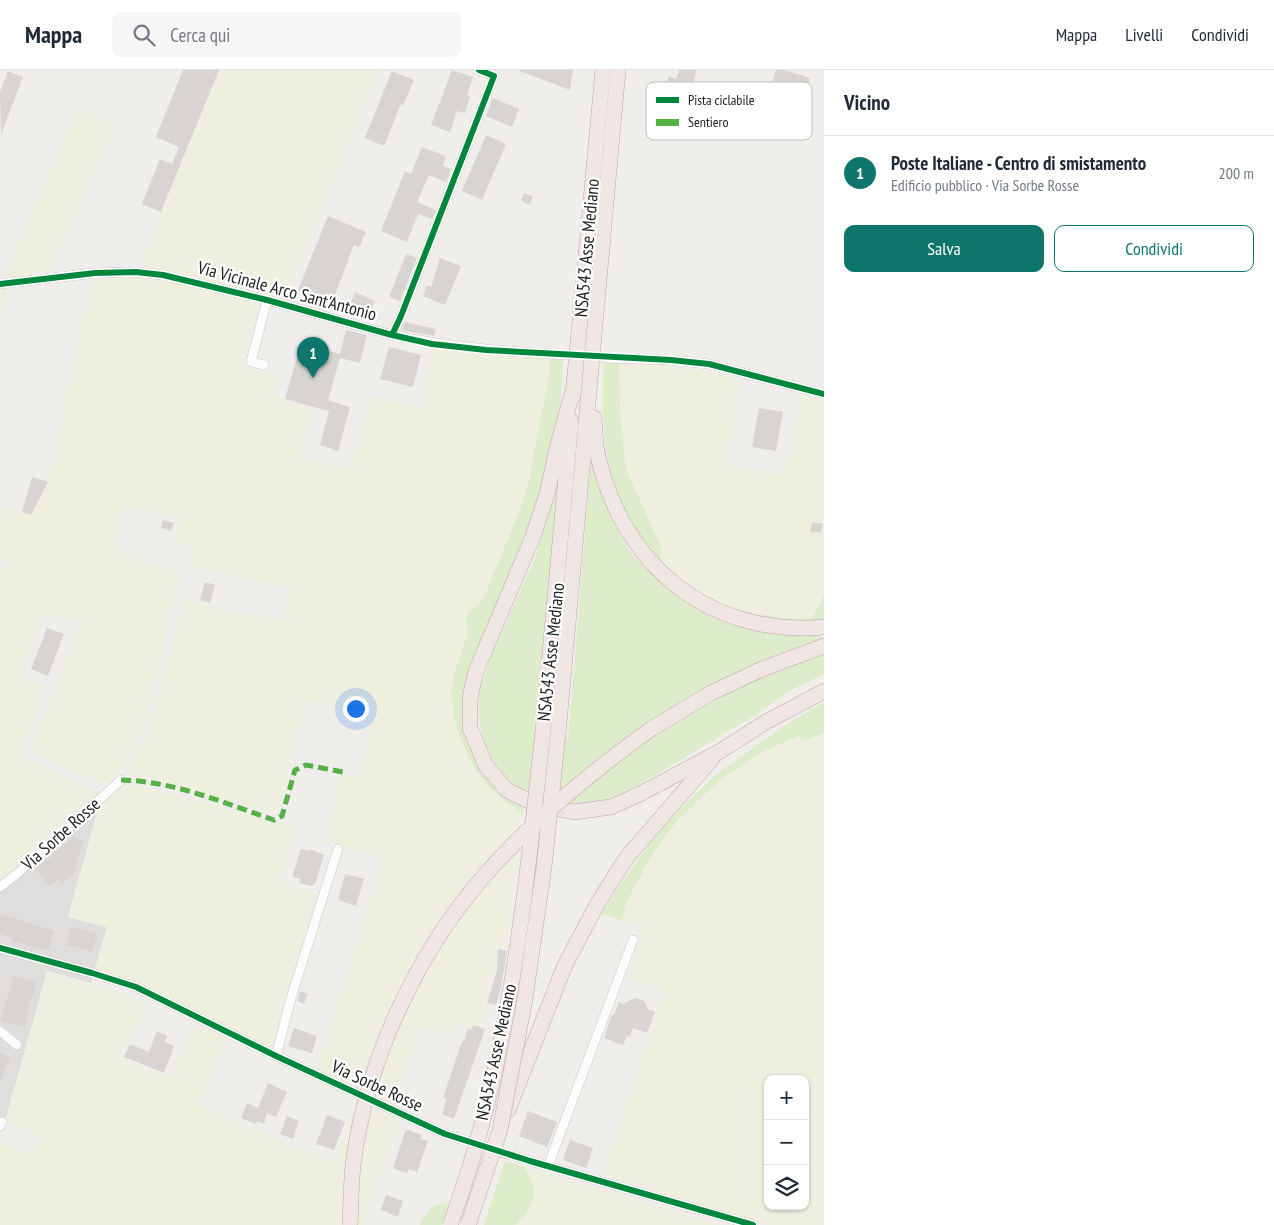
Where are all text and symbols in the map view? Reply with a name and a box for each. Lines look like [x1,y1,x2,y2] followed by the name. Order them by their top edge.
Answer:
[112,12,462,57] search box
[25,19,82,50] text: Mappa
[130,21,158,49] icon: search
[170,23,230,47] text: Cerca qui
[1056,23,1097,46] text: Mappa
[1125,23,1163,46] text: Livelli
[1191,23,1249,46] text: Condividi
[646,82,812,140] legend
[844,89,890,116] text: Vicino
[688,91,755,109] text: Pista ciclabile
[688,113,728,131] text: Sentiero
[891,151,1146,175] text: Poste Italiane - Centro di smistamento
[856,163,864,183] text: 1
[1219,163,1254,183] text: 200 m
[891,175,1079,195] text: Edificio pubblico · Via Sorbe Rosse
[569,178,604,318] street label: NSA543 Asse Mediano
[844,225,1044,272] button: Salva
[1054,225,1254,272] button: Condividi
[194,255,379,326] street label: Via Vicinale Arco Sant'Antonio
[297,337,329,378] pin: 1
[532,581,569,722] street label: NSA543 Asse Mediano
[343,696,369,722] your location
[16,792,105,876] street label: Via Sorbe Rosse
[470,981,521,1122] street label: NSA543 Asse Mediano
[327,1054,427,1117] street label: Via Sorbe Rosse
[764,1075,809,1210] map controls
[764,1075,809,1120] button: +
[764,1120,809,1165] button: −
[764,1165,809,1210] button: layers

